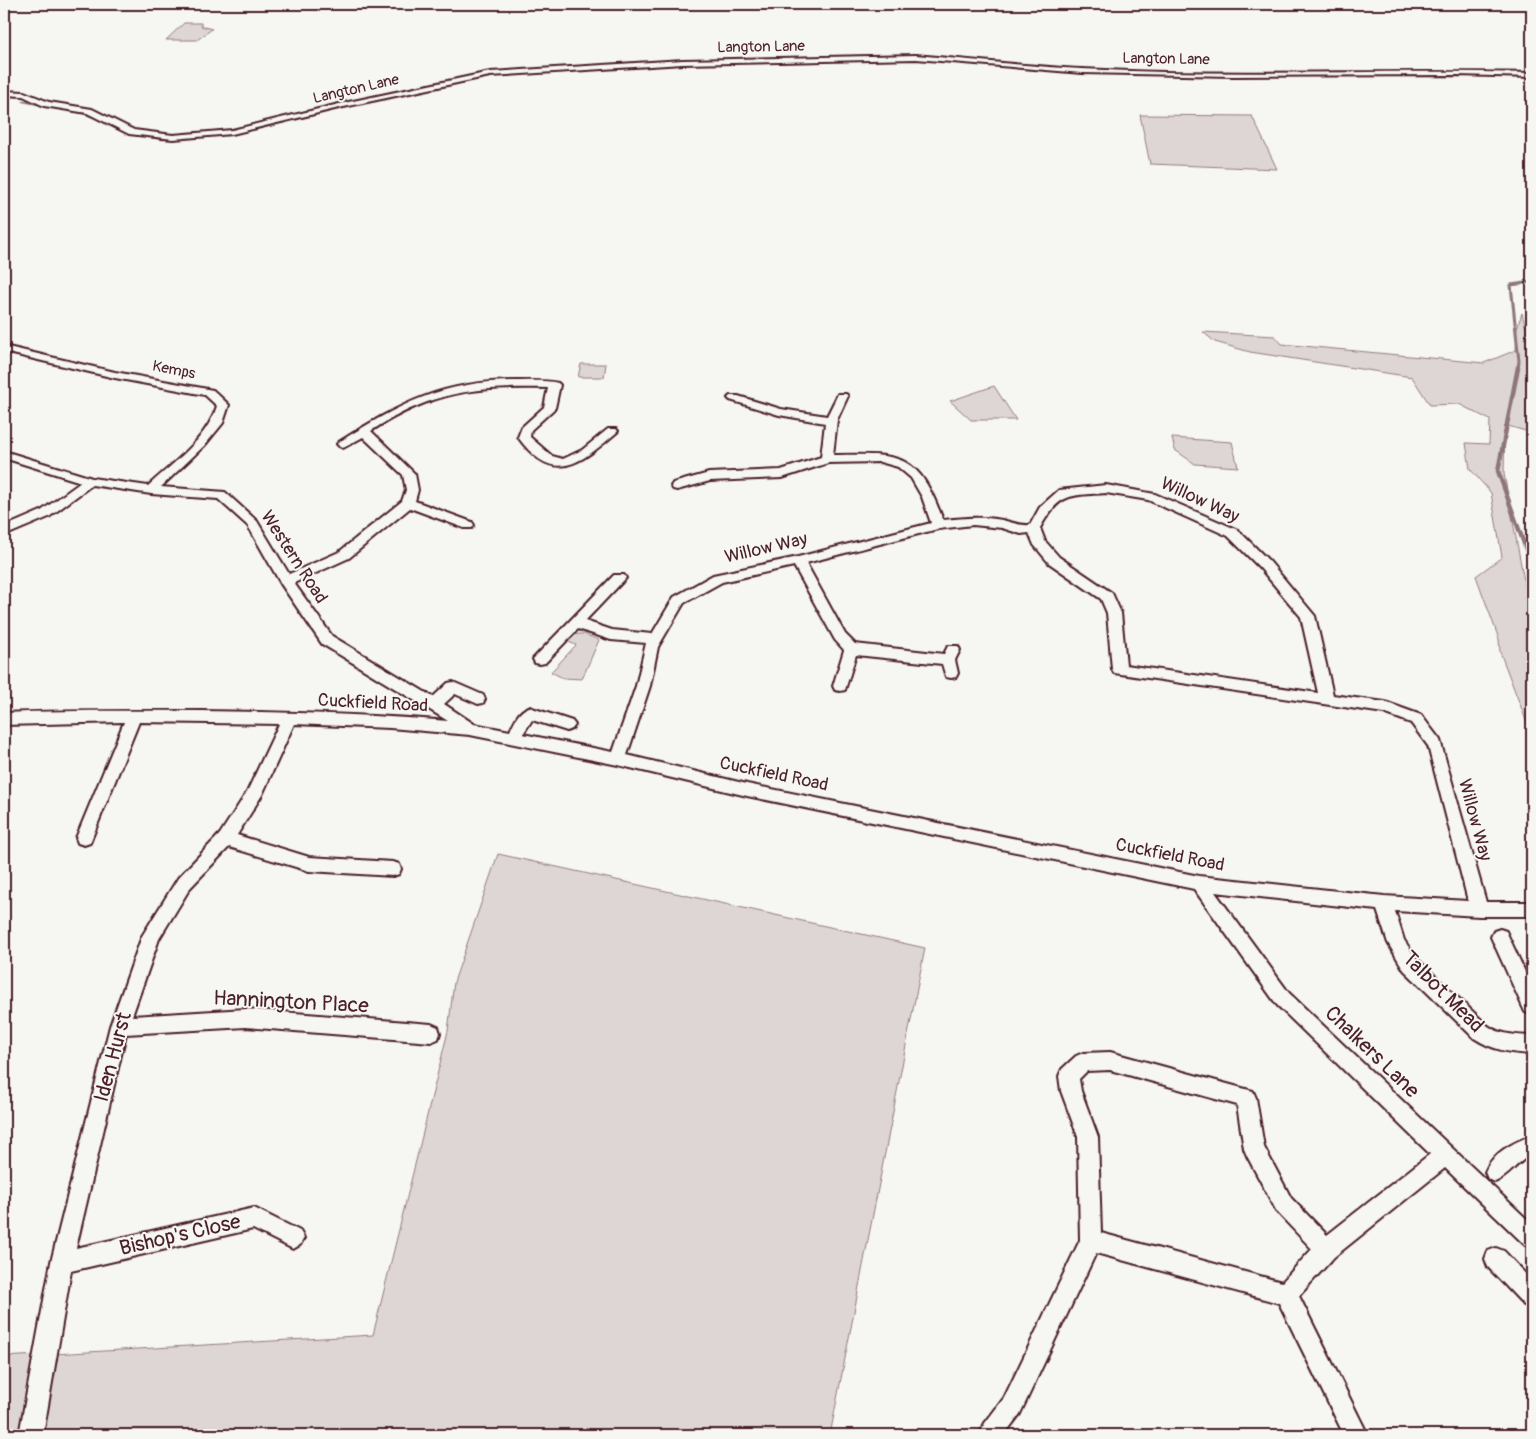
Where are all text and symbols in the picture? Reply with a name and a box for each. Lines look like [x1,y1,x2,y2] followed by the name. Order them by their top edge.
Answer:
[717,37,806,57] street label: Langton Lane
[1122,49,1211,69] street label: Langton Lane
[311,70,401,108] street label: Langton Lane
[151,357,197,384] street label: Kemps
[1157,472,1243,528] street label: Willow Way
[255,506,333,608] street label: Western Road
[722,527,810,569] street label: Willow Way
[317,689,429,717] street label: Cuckfield Road
[718,751,830,797] street label: Cuckfield Road
[1453,776,1497,864] street label: Willow Way
[1114,833,1226,877] street label: Cuckfield Road
[1396,945,1490,1039] street label: Talbot Mead
[213,984,370,1020] street label: Hannington Place
[1319,1000,1425,1104] street label: Chalkers Lane
[88,1009,138,1105] street label: Iden Hurst
[117,1208,244,1262] street label: Bishop's Close

